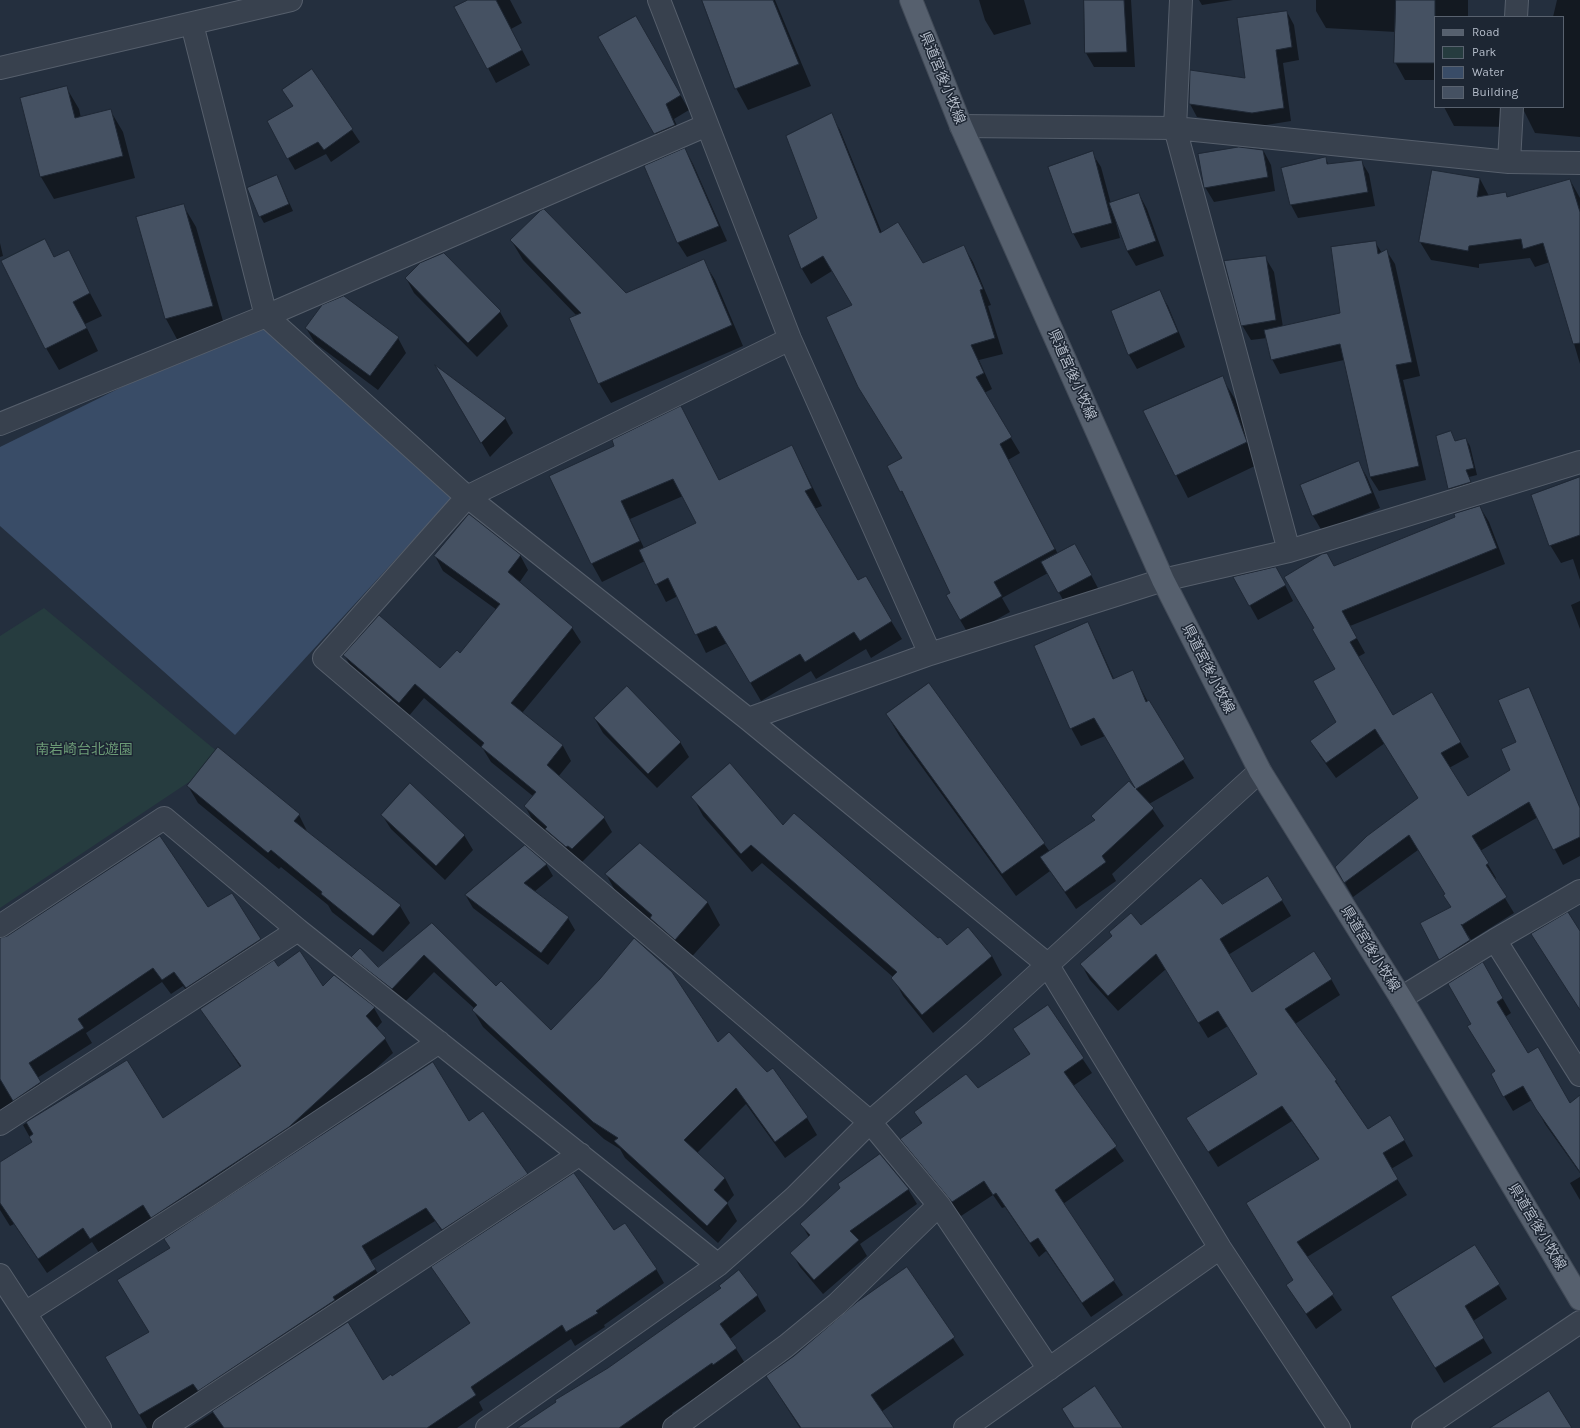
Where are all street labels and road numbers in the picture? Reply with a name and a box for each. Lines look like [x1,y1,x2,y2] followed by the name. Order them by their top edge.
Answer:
[916,29,968,127] street label: 県道宮後小牧線
[1044,327,1100,423] street label: 県道宮後小牧線
[1178,622,1238,716] street label: 県道宮後小牧線
[1337,903,1403,995] street label: 県道宮後小牧線
[1505,1181,1569,1273] street label: 県道宮後小牧線

